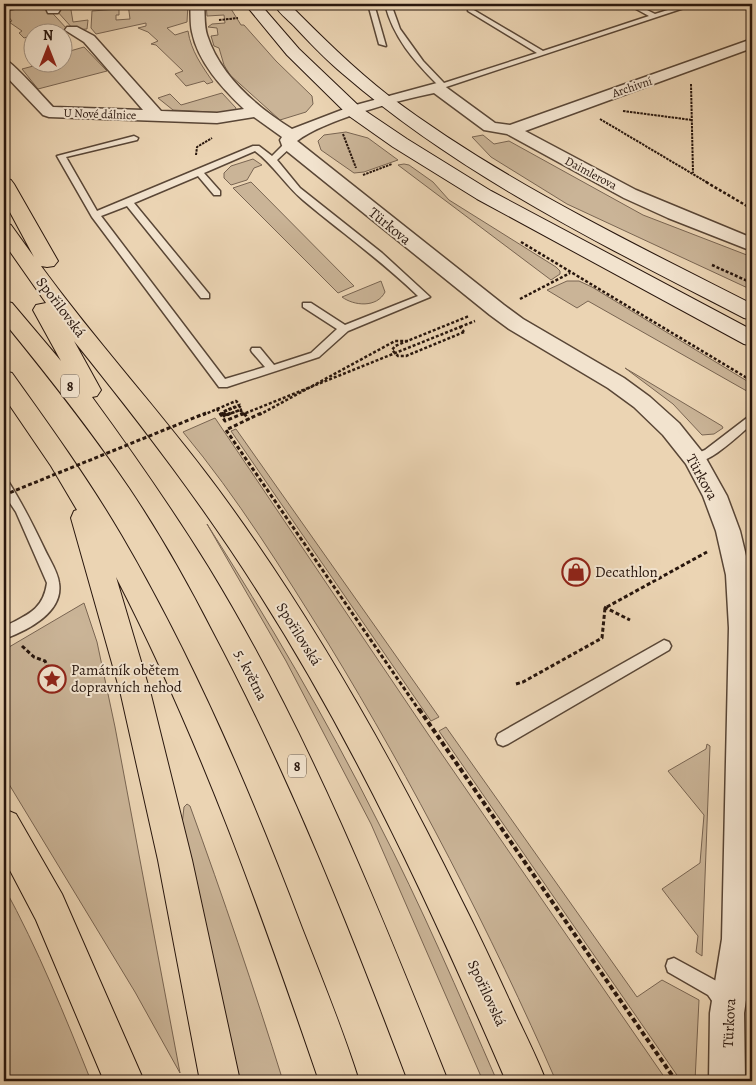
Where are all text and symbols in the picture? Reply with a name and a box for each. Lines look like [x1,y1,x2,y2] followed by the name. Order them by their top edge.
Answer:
[22,22,72,72] north arrow
[43,26,53,45] text: N
[609,73,654,102] street label: Archivní
[63,105,137,123] street label: U Nové dálnice
[562,153,620,194] street label: Daimlerova
[365,203,415,249] street label: Türkova
[32,273,90,341] street label: Spořilovská
[61,374,79,398] road number: 8
[681,451,723,503] street label: Türkova
[561,557,591,587] shop icon: Decathlon
[595,562,658,582] place label: Decathlon
[272,599,326,669] street label: Spořilovská
[230,646,272,704] street label: 5. května
[71,660,183,697] place label: Památník obětem dopravních nehod
[37,664,67,694] place icon: Památník obětem dopravních nehod
[288,754,306,778] road number: 8
[463,957,511,1029] street label: Spořilovská
[718,998,740,1048] street label: Türkova

